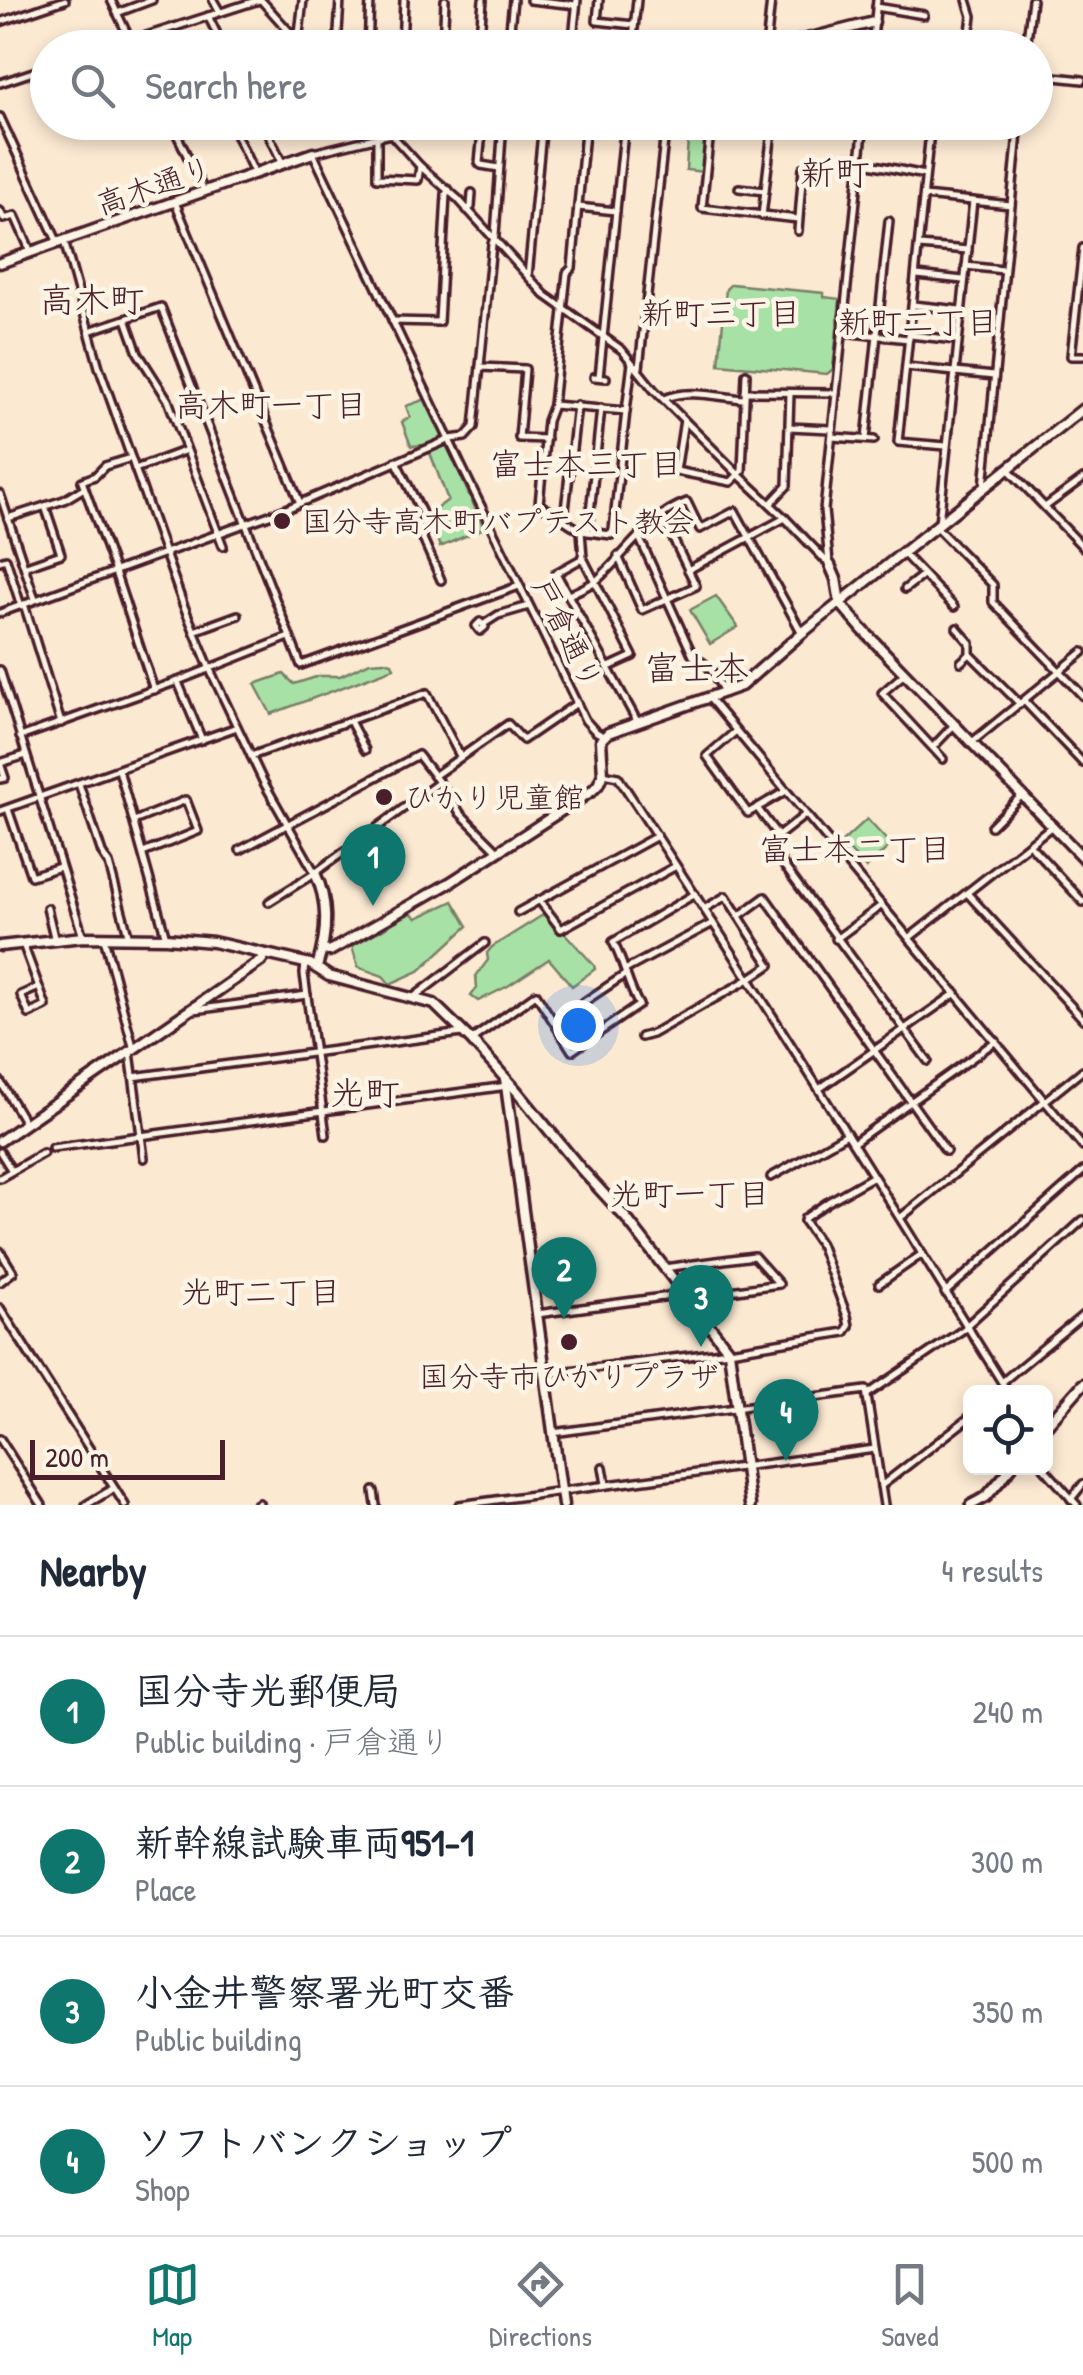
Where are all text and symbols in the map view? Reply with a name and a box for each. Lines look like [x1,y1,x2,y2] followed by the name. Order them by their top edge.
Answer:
[30,30,1053,140] search box
[65,58,120,113] icon: search
[145,59,307,111] text: Search here
[91,147,217,223] street label: 高木通り
[800,149,870,196] district label: 新町
[39,276,145,323] district label: 高木町
[641,291,801,334] district label: 新町三丁目
[838,300,998,343] district label: 新町二丁目
[175,383,367,426] district label: 高木町一丁目
[490,442,682,485] district label: 富士本三丁目
[302,501,694,541] place label: 国分寺高木町バプテスト教会
[271,510,293,532] marker: 国分寺高木町バプテスト教会
[524,570,612,696] street label: 戸倉通り
[644,644,750,691] district label: 富士本
[404,777,584,817] place label: ひかり児童館
[373,786,395,808] marker: ひかり児童館
[340,824,406,906] pin: 1
[759,827,951,870] district label: 富士本二丁目
[553,1000,604,1051] your location
[330,1069,400,1116] district label: 光町
[610,1172,770,1215] district label: 光町一丁目
[532,1236,596,1319] pin: 2
[668,1264,734,1347] pin: 3
[181,1270,341,1313] district label: 光町二丁目
[558,1331,580,1353] marker: 国分寺市ひかりプラザ
[419,1356,719,1396] place label: 国分寺市ひかりプラザ
[754,1378,818,1461] pin: 4
[963,1385,1053,1475] map controls
[963,1385,1053,1475] button: locate
[30,1435,225,1480] scale bar
[45,1438,109,1476] text: 200 m
[40,1542,147,1599] text: Nearby
[942,1549,1043,1592] text: 4 results
[135,1664,401,1716] text: 国分寺光郵便局
[67,1690,78,1733] text: 1
[973,1690,1043,1733] text: 240 m
[135,1720,451,1763] text: Public building · 戸倉通り
[135,1816,474,1868] text: 新幹線試験車両951-1
[65,1840,80,1883] text: 2
[971,1840,1043,1883] text: 300 m
[135,1868,197,1911] text: Place
[135,1966,515,2018] text: 小金井警察署光町交番
[65,1990,80,2033] text: 3
[972,1990,1043,2033] text: 350 m
[135,2018,302,2061] text: Public building
[135,2116,512,2168] text: ソフトバンクショップ
[66,2140,79,2183] text: 4
[972,2140,1043,2183] text: 500 m
[135,2168,190,2211] text: Shop
[145,2257,200,2355] tab: Map
[489,2257,592,2355] tab: Directions
[881,2257,938,2355] tab: Saved

